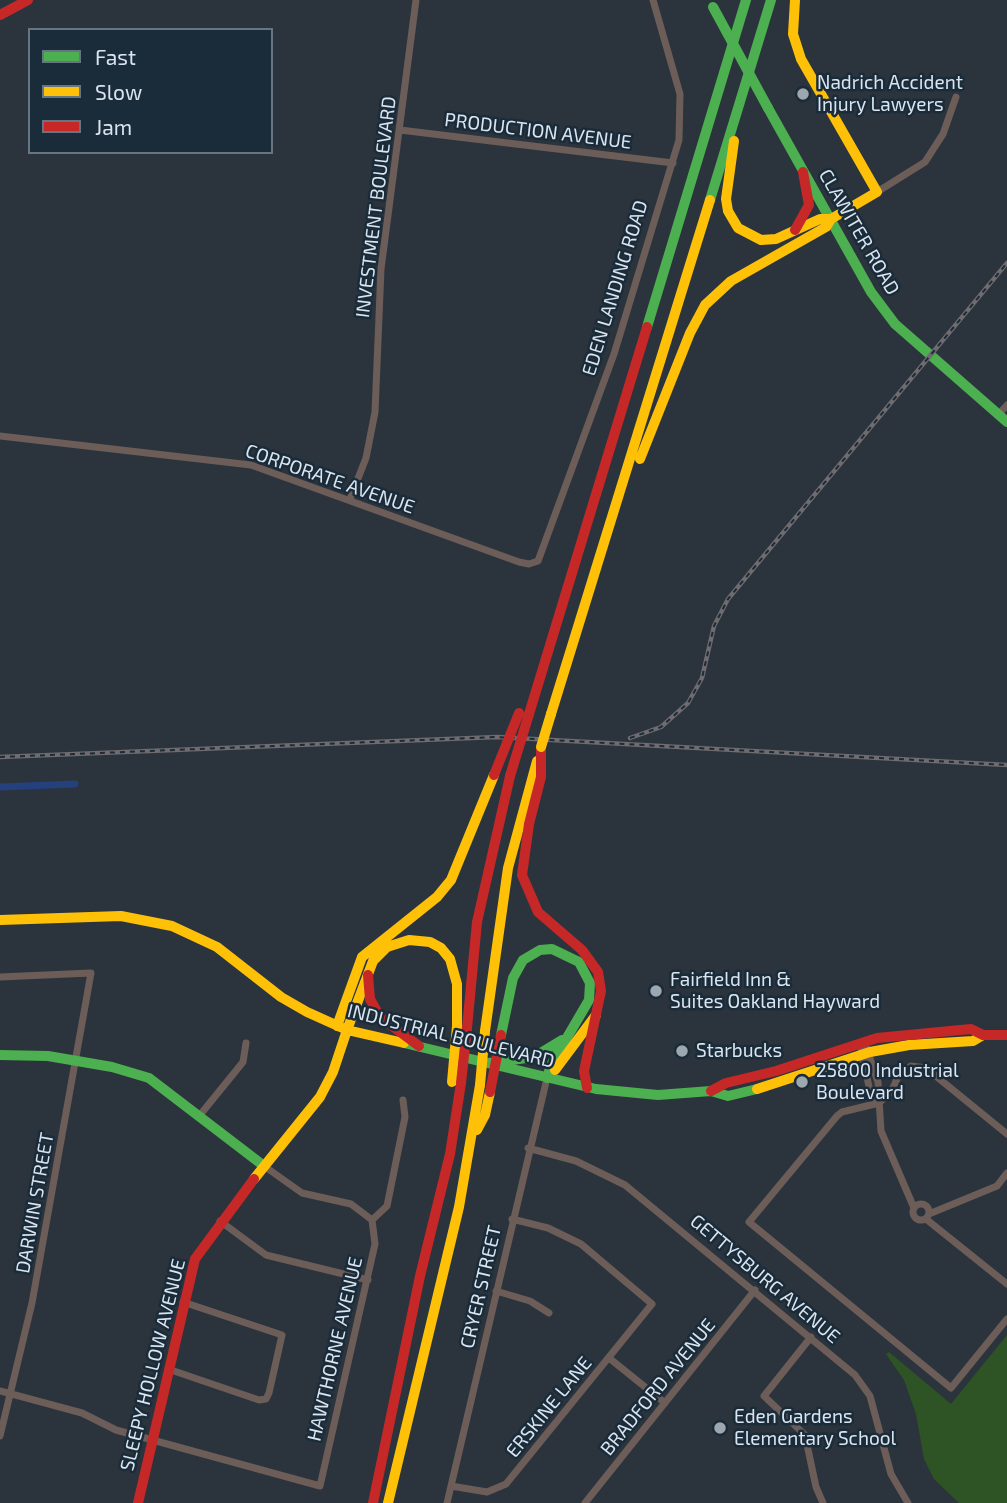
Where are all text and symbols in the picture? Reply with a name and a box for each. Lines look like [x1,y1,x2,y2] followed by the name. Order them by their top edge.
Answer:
[28,28,273,154] legend
[95,44,136,69] text: Fast
[817,72,963,116] place label: Nadrich Accident Injury Lawyers
[95,79,142,104] text: Slow
[795,86,811,102] marker: Nadrich Accident Injury Lawyers
[351,95,401,319] street label: INVESTMENT BOULEVARD
[443,108,633,154] street label: PRODUCTION AVENUE
[95,114,132,139] text: Jam
[814,165,904,299] street label: CLAWITER ROAD
[577,197,653,379] street label: EDEN LANDING ROAD
[242,439,418,519] street label: CORPORATE AVENUE
[670,969,880,1013] place label: Fairfield Inn & Suites Oakland Hayward
[648,983,664,999] marker: Fairfield Inn & Suites Oakland Hayward
[345,999,557,1073] street label: INDUSTRIAL BOULEVARD
[696,1040,782,1062] place label: Starbucks
[674,1043,690,1059] marker: Starbucks
[816,1060,959,1104] place label: 25800 Industrial Boulevard
[794,1074,810,1090] marker: 25800 Industrial Boulevard
[11,1131,59,1275] street label: DARWIN STREET
[685,1210,845,1348] street label: GETTYSBURG AVENUE
[456,1223,506,1351] street label: CRYER STREET
[303,1255,367,1443] street label: HAWTHORNE AVENUE
[116,1257,190,1473] street label: SLEEPY HOLLOW AVENUE
[596,1314,720,1460] street label: BRADFORD AVENUE
[501,1352,597,1462] street label: ERSKINE LANE
[734,1406,896,1450] place label: Eden Gardens Elementary School
[712,1420,728,1436] marker: Eden Gardens Elementary School

